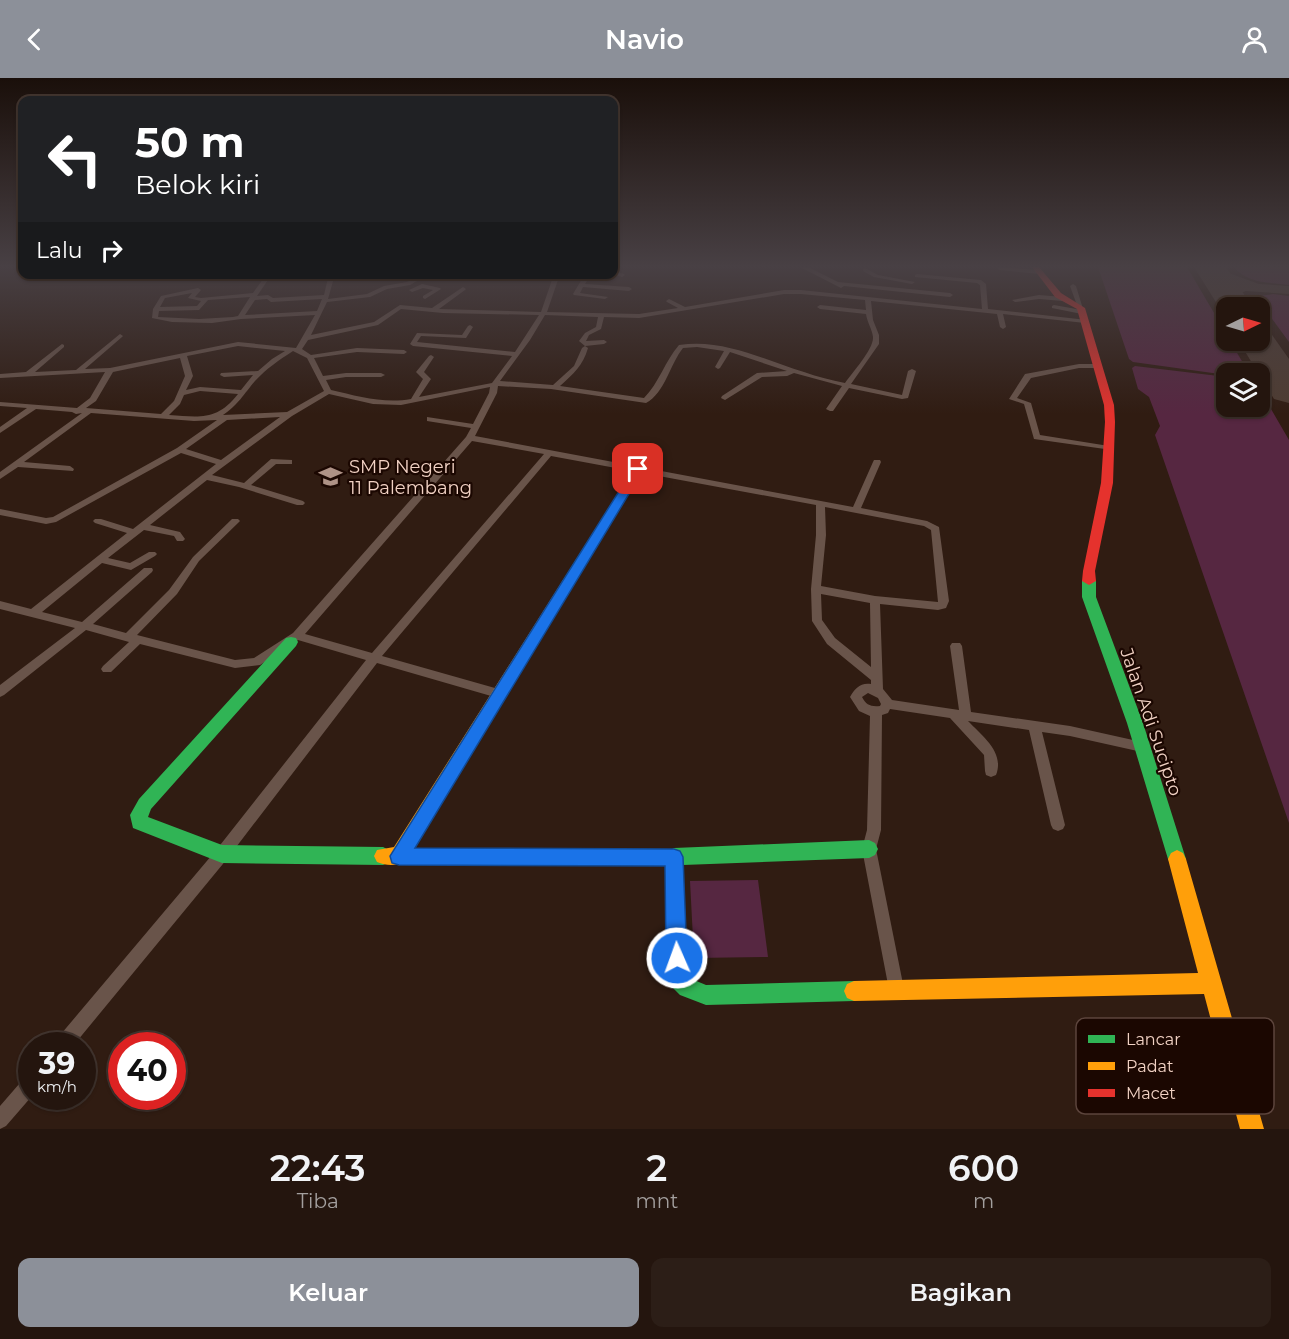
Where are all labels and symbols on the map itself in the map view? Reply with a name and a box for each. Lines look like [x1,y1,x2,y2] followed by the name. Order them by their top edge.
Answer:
[1216,297,1270,351] north arrow
[612,443,663,494] pin
[349,456,472,499] place label: SMP Negeri 11 Palembang
[318,464,344,490] school or university icon: SMP Negeri 11 Palembang
[1115,644,1187,799] street label: Jalan Adi Sucipto
[645,926,709,990] position arrow
[1076,1018,1274,1114] legend
[1126,1030,1181,1049] text: Lancar
[108,1032,186,1110] speed limit sign: 40
[1126,1057,1174,1076] text: Padat
[1126,1084,1176,1103] text: Macet

